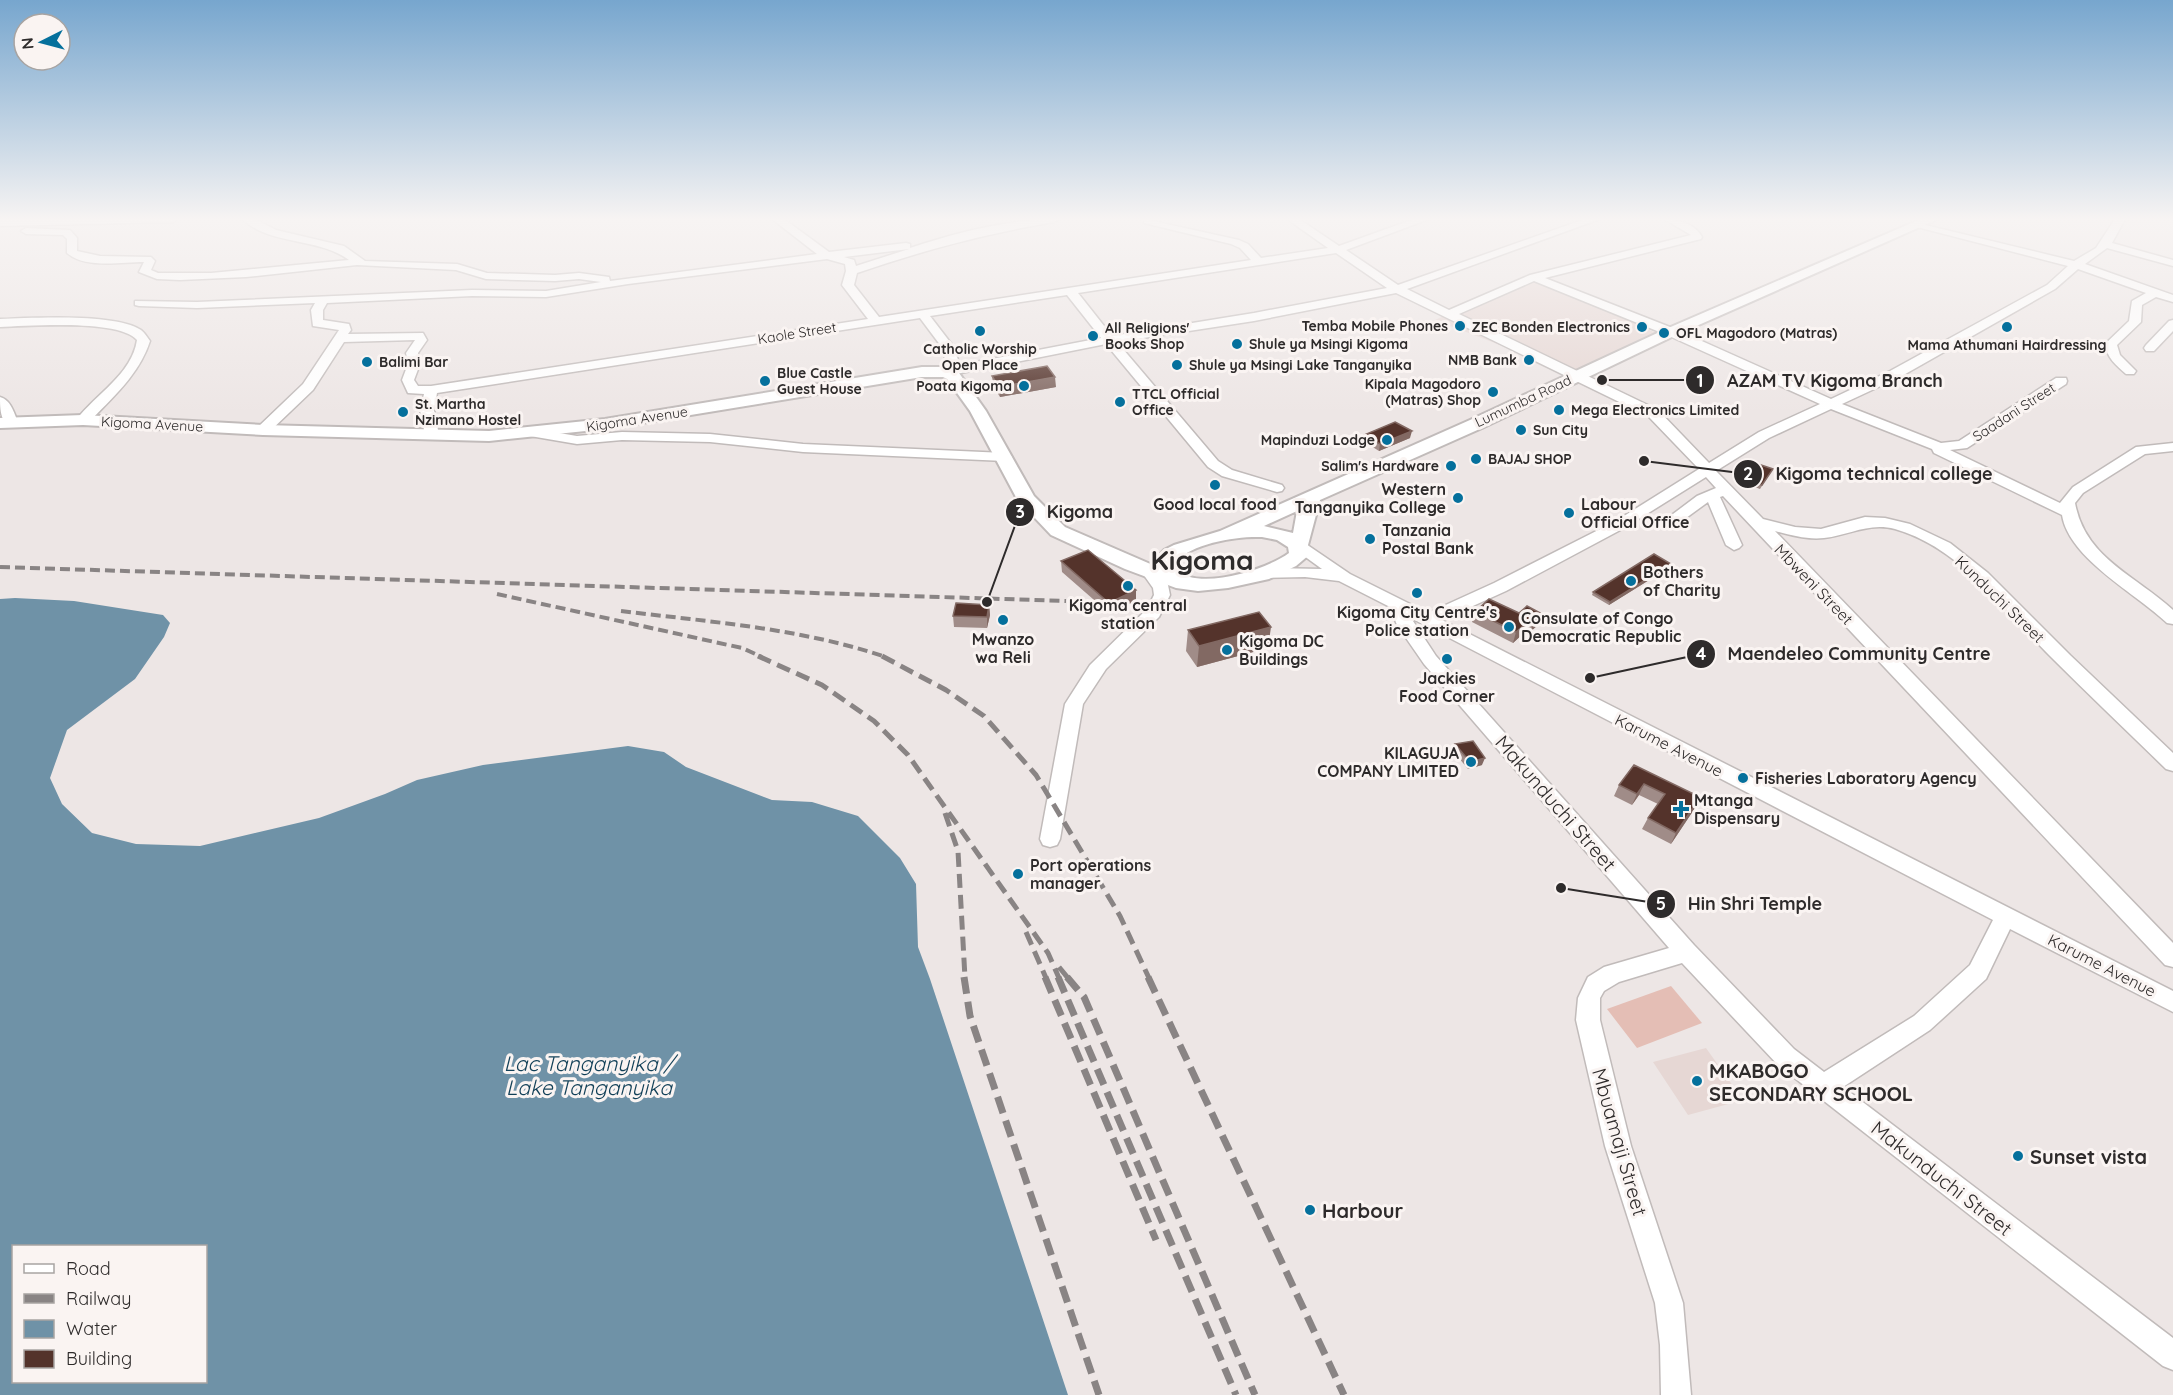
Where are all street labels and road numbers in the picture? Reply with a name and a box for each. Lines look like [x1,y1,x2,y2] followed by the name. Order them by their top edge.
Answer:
[756,318,838,348] street label: Kaole Street
[1472,371,1574,431] street label: Lumumba Road
[1969,378,2059,445] street label: Saadani Street
[585,402,689,436] street label: Kigoma Avenue
[100,412,204,436] street label: Kigoma Avenue
[1770,539,1858,629] street label: Mbweni Street
[1951,551,2049,647] street label: Kunduchi Street
[1612,709,1726,781] street label: Karume Avenue
[1490,730,1622,876] street label: Makunduchi Street
[2045,929,2159,1001] street label: Karume Avenue
[1587,1065,1653,1219] street label: Mbuamaji Street
[1866,1115,2018,1241] street label: Makunduchi Street

